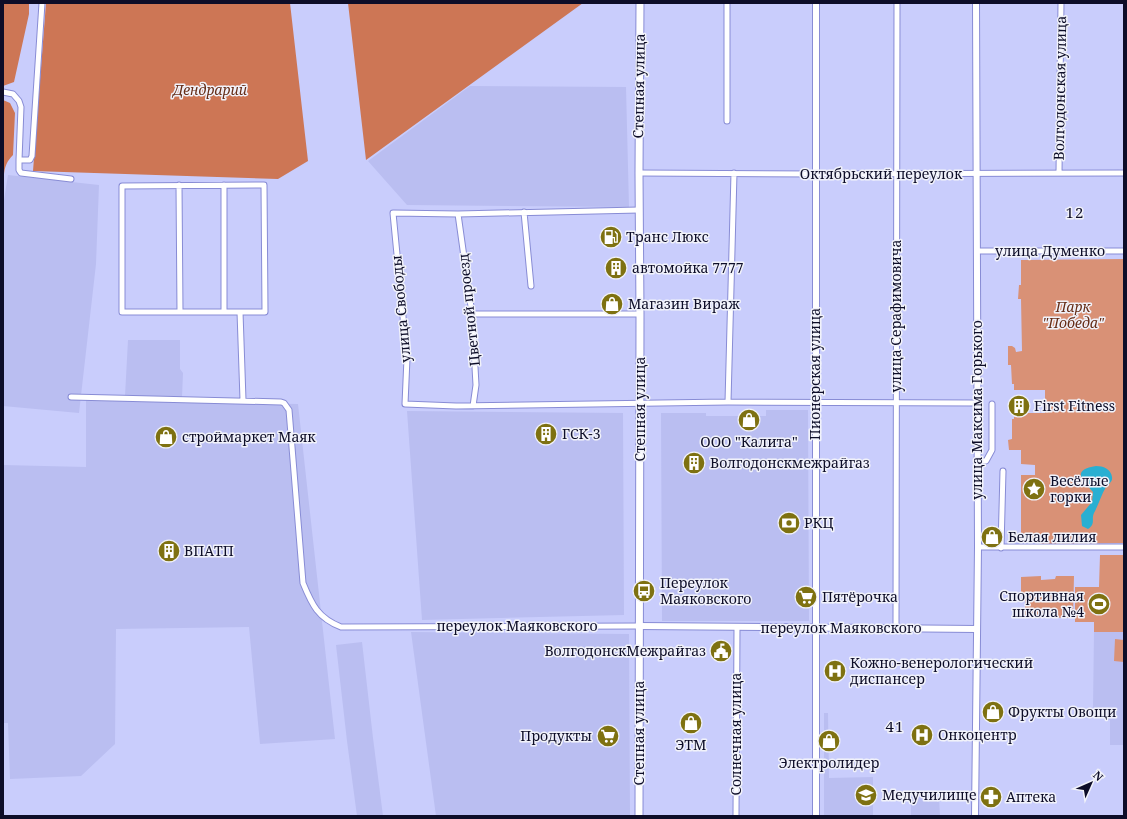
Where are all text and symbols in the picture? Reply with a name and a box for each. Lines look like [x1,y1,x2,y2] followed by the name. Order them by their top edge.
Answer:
[1049,15,1070,161] street label: Волгодонская улица
[628,33,649,139] street label: Степная улица
[171,80,248,99] park label: Дендрарий
[800,164,963,183] street label: Октябрьский переулок
[1066,202,1084,222] district label: 12
[598,224,624,250] fuel station icon: Транс Люкс
[626,227,709,246] place label: Транс Люкс
[886,239,905,393] street label: улица Серафимовича
[995,241,1105,260] street label: улица Думенко
[453,252,484,367] street label: Цветной проезд
[386,255,415,364] street label: улица Свободы
[603,255,629,281] building icon: автомойка 7777
[632,258,744,277] place label: автомойка 7777
[599,291,625,317] shop icon: Магазин Вираж
[628,294,741,313] place label: Магазин Вираж
[1042,297,1105,332] park label: Парк "Победа"
[805,308,824,440] street label: Пионерская улица
[967,320,986,500] street label: улица Максима Горького
[630,357,649,461] street label: Степная улица
[1006,393,1032,419] building icon: First Fitness
[1034,396,1115,415] place label: First Fitness
[736,407,762,433] shop icon: ООО "Калита"
[533,421,559,447] building icon: ГСК-3
[153,424,179,450] shop icon: строймаркет Маяк
[562,424,601,443] place label: ГСК-3
[182,427,316,446] place label: строймаркет Маяк
[700,432,798,451] place label: ООО "Калита"
[681,450,707,476] building icon: Волгодонскмежрайгаз
[710,453,870,472] place label: Волгодонскмежрайгаз
[1050,471,1109,506] place label: Весёлые горки
[1021,476,1047,502] place icon: Весёлые горки
[776,510,802,536] bank icon: РКЦ
[804,513,833,532] place label: РКЦ
[979,524,1005,550] shop icon: Белая лилия
[1008,527,1097,546] place label: Белая лилия
[156,538,182,564] building icon: ВПАТП
[184,541,234,560] place label: ВПАТП
[660,573,751,608] place label: Переулок Маяковского
[631,578,657,604] bus stop icon: Переулок Маяковского
[793,584,819,610] supermarket icon: Пятёрочка
[999,586,1084,621] place label: Спортивная школа №4
[822,587,898,606] place label: Пятёрочка
[1086,591,1112,617] sports icon: Спортивная школа №4
[436,616,598,635] street label: переулок Маяковского
[760,618,922,637] street label: переулок Маяковского
[708,638,734,664] public building icon: ВолгодонскМежрайгаз
[544,641,706,660] place label: ВолгодонскМежрайгаз
[850,653,1033,688] place label: Кожно-венерологический диспансер
[822,658,848,684] hospital icon: Кожно-венерологический диспансер
[726,672,745,796] street label: Солнечная улица
[629,681,648,785] street label: Степная улица
[980,699,1006,725] shop icon: Фрукты Овощи
[1008,702,1117,721] place label: Фрукты Овощи
[678,710,704,736] shop icon: ЭТМ
[886,716,904,736] district label: 41
[909,722,935,748] hospital icon: Онкоцентр
[595,723,621,749] supermarket icon: Продукты
[938,725,1017,744] place label: Онкоцентр
[520,726,592,745] place label: Продукты
[816,728,842,754] shop icon: Электролидер
[676,735,706,754] place label: ЭТМ
[779,753,879,772] place label: Электролидер
[1071,763,1111,803] north arrow
[1090,767,1107,784] text: N
[853,782,879,808] school or university icon: Медучилище
[978,784,1004,810] pharmacy icon: Аптека
[882,785,977,804] place label: Медучилище
[1006,787,1056,806] place label: Аптека

